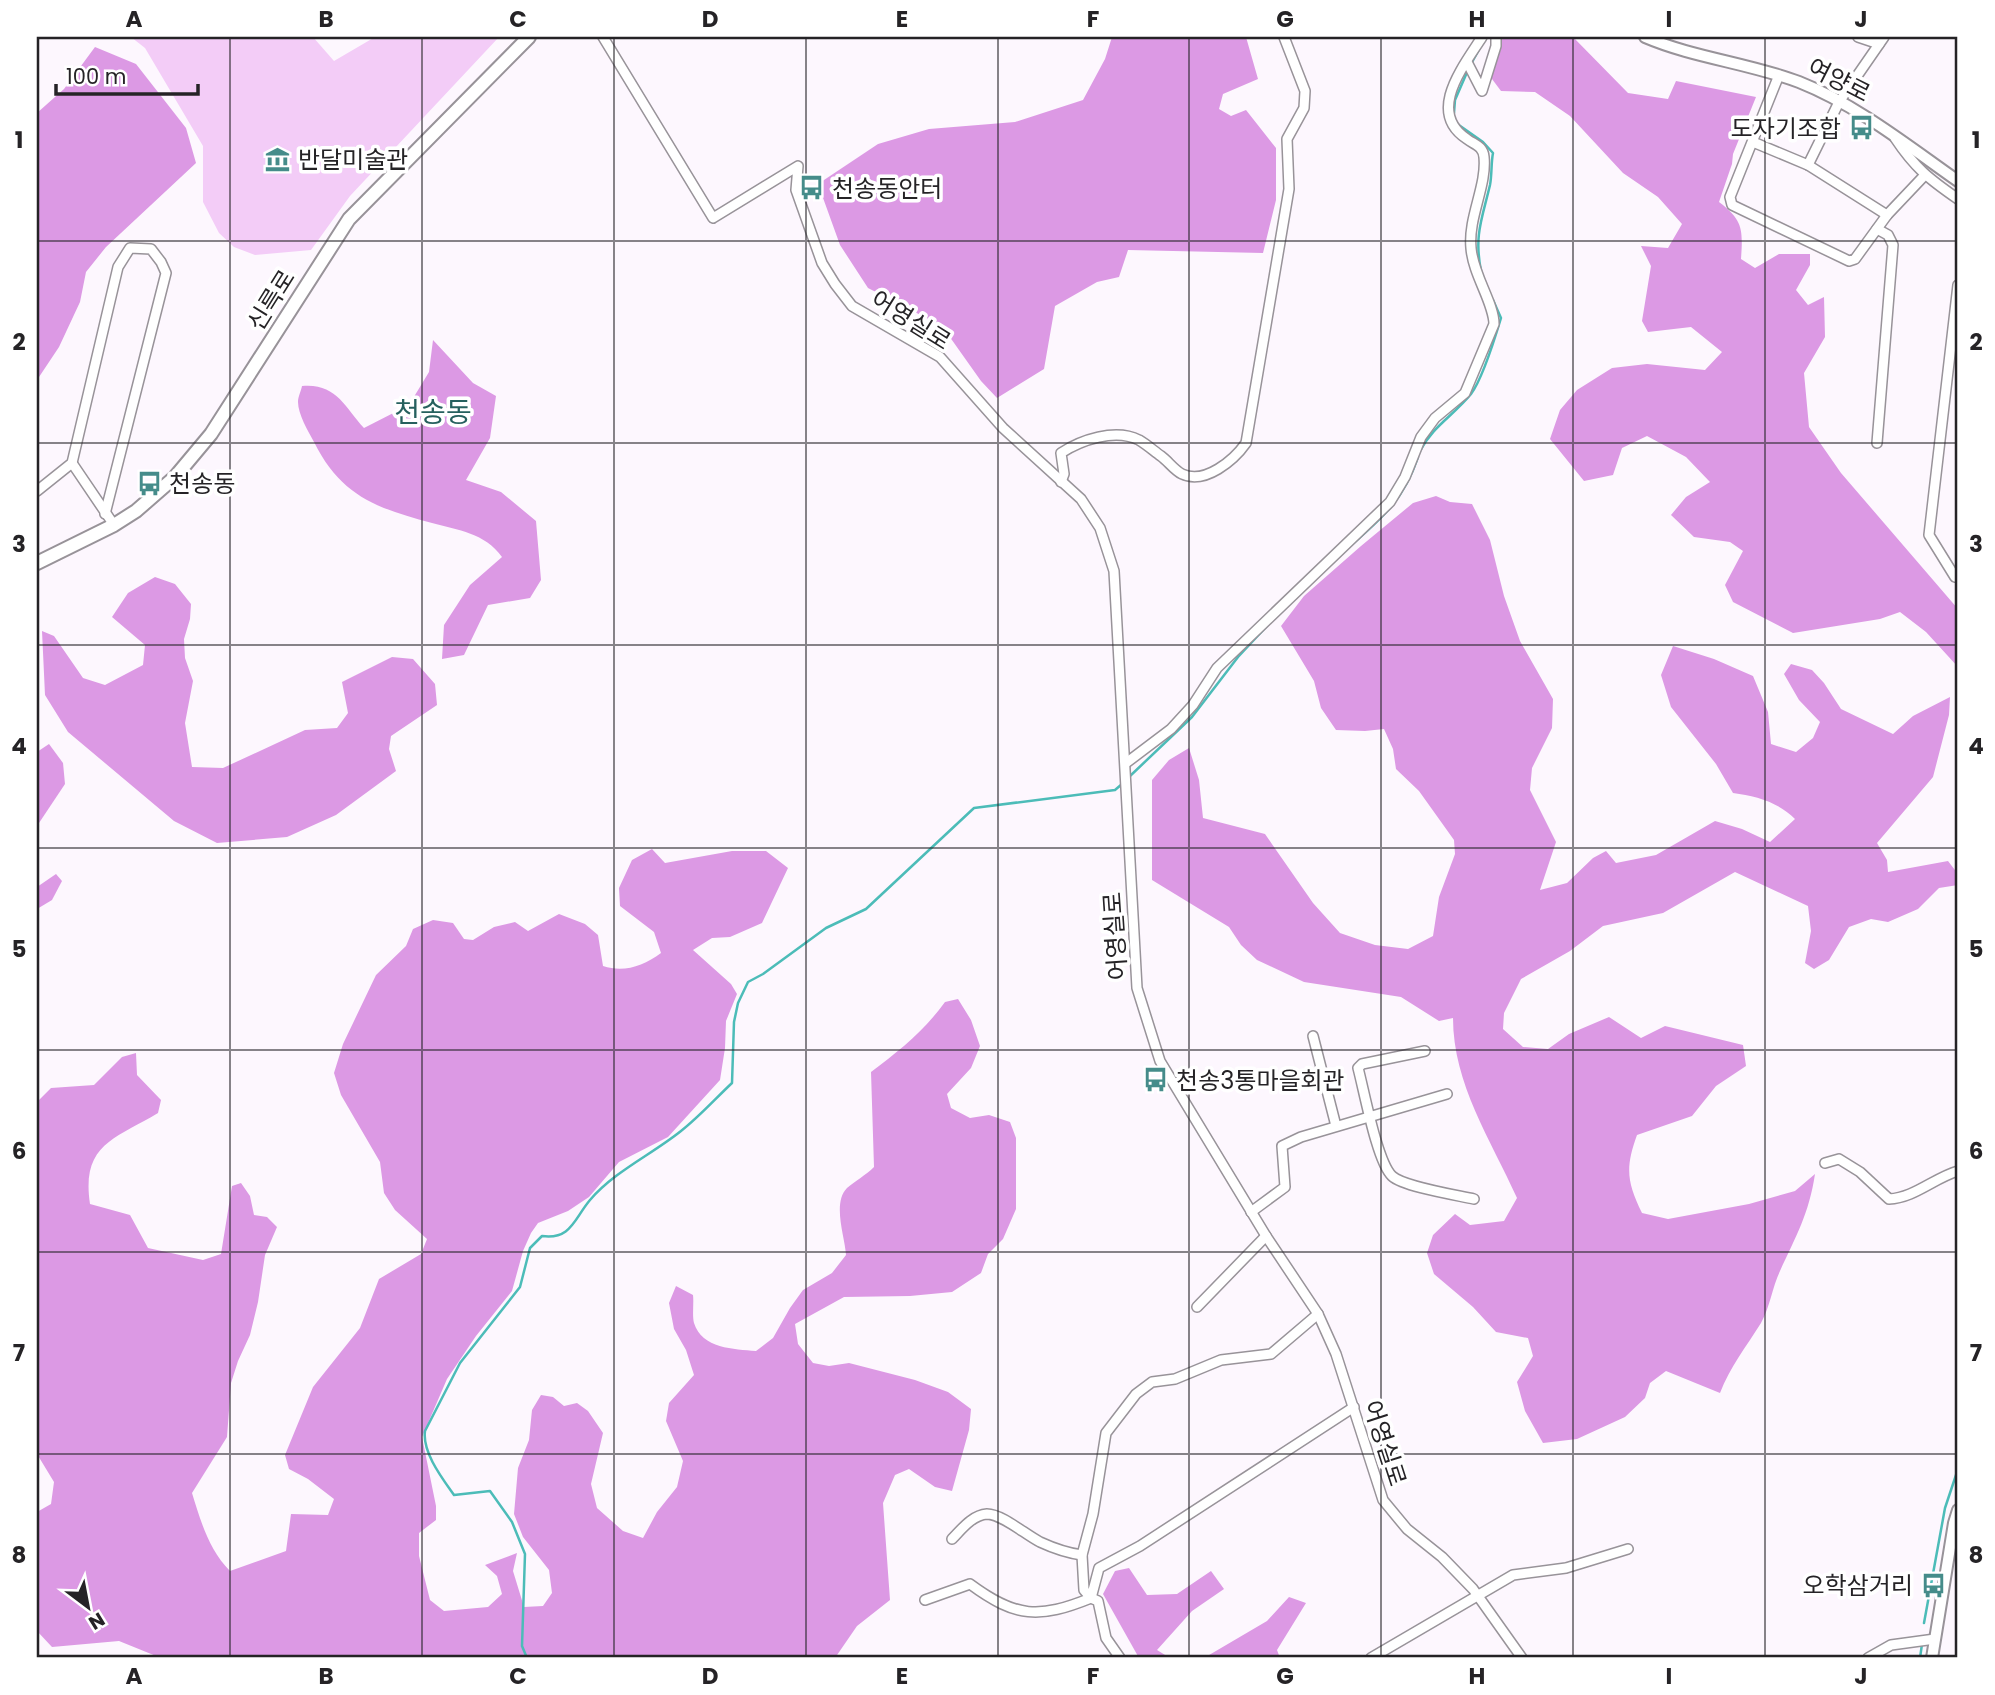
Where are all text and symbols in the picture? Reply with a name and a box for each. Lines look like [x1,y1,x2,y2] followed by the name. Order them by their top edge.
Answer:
[126,3,143,35] text: A
[318,3,334,35] text: B
[509,3,527,35] text: C
[702,3,718,35] text: D
[896,3,908,35] text: E
[1087,3,1099,35] text: F
[1276,3,1294,35] text: G
[1469,3,1485,35] text: H
[1666,3,1672,35] text: I
[1854,3,1868,35] text: J
[1802,50,1876,110] street label: 여양로
[56,52,198,96] scale bar
[66,62,126,91] text: 100 m
[1731,112,1841,145] place label: 도자기조합
[1847,114,1875,142] bus stop icon: 도자기조합
[15,124,23,156] text: 1
[1972,124,1980,156] text: 1
[298,143,408,176] place label: 반달미술관
[264,145,292,173] museum icon: 반달미술관
[832,172,942,205] place label: 천송동안터
[798,174,826,202] bus stop icon: 천송동안터
[239,263,303,337] street label: 신륵로
[865,283,957,357] street label: 어영실로
[12,326,26,358] text: 2
[1969,326,1983,358] text: 2
[394,393,472,432] district label: 천송동
[169,467,235,500] place label: 천송동
[135,469,163,497] bus stop icon: 천송동
[12,528,26,560] text: 3
[1969,528,1983,560] text: 3
[11,730,27,762] text: 4
[1968,730,1984,762] text: 4
[1095,891,1135,981] street label: 어영실로
[12,933,26,965] text: 5
[1969,933,1983,965] text: 5
[1176,1064,1345,1097] place label: 천송3통마을회관
[1142,1066,1170,1094] bus stop icon: 천송3통마을회관
[12,1135,26,1167] text: 6
[1969,1135,1983,1167] text: 6
[13,1337,25,1369] text: 7
[1970,1337,1982,1369] text: 7
[1356,1396,1414,1490] street label: 어영실로
[12,1539,26,1571] text: 8
[1969,1539,1983,1571] text: 8
[1803,1569,1913,1602] place label: 오학삼거리
[1919,1571,1947,1599] bus stop icon: 오학삼거리
[52,1572,122,1642] north arrow
[84,1606,110,1636] text: N
[126,1660,143,1692] text: A
[318,1660,334,1692] text: B
[509,1660,527,1692] text: C
[702,1660,718,1692] text: D
[896,1660,908,1692] text: E
[1087,1660,1099,1692] text: F
[1276,1660,1294,1692] text: G
[1469,1660,1485,1692] text: H
[1666,1660,1672,1692] text: I
[1854,1660,1868,1692] text: J

